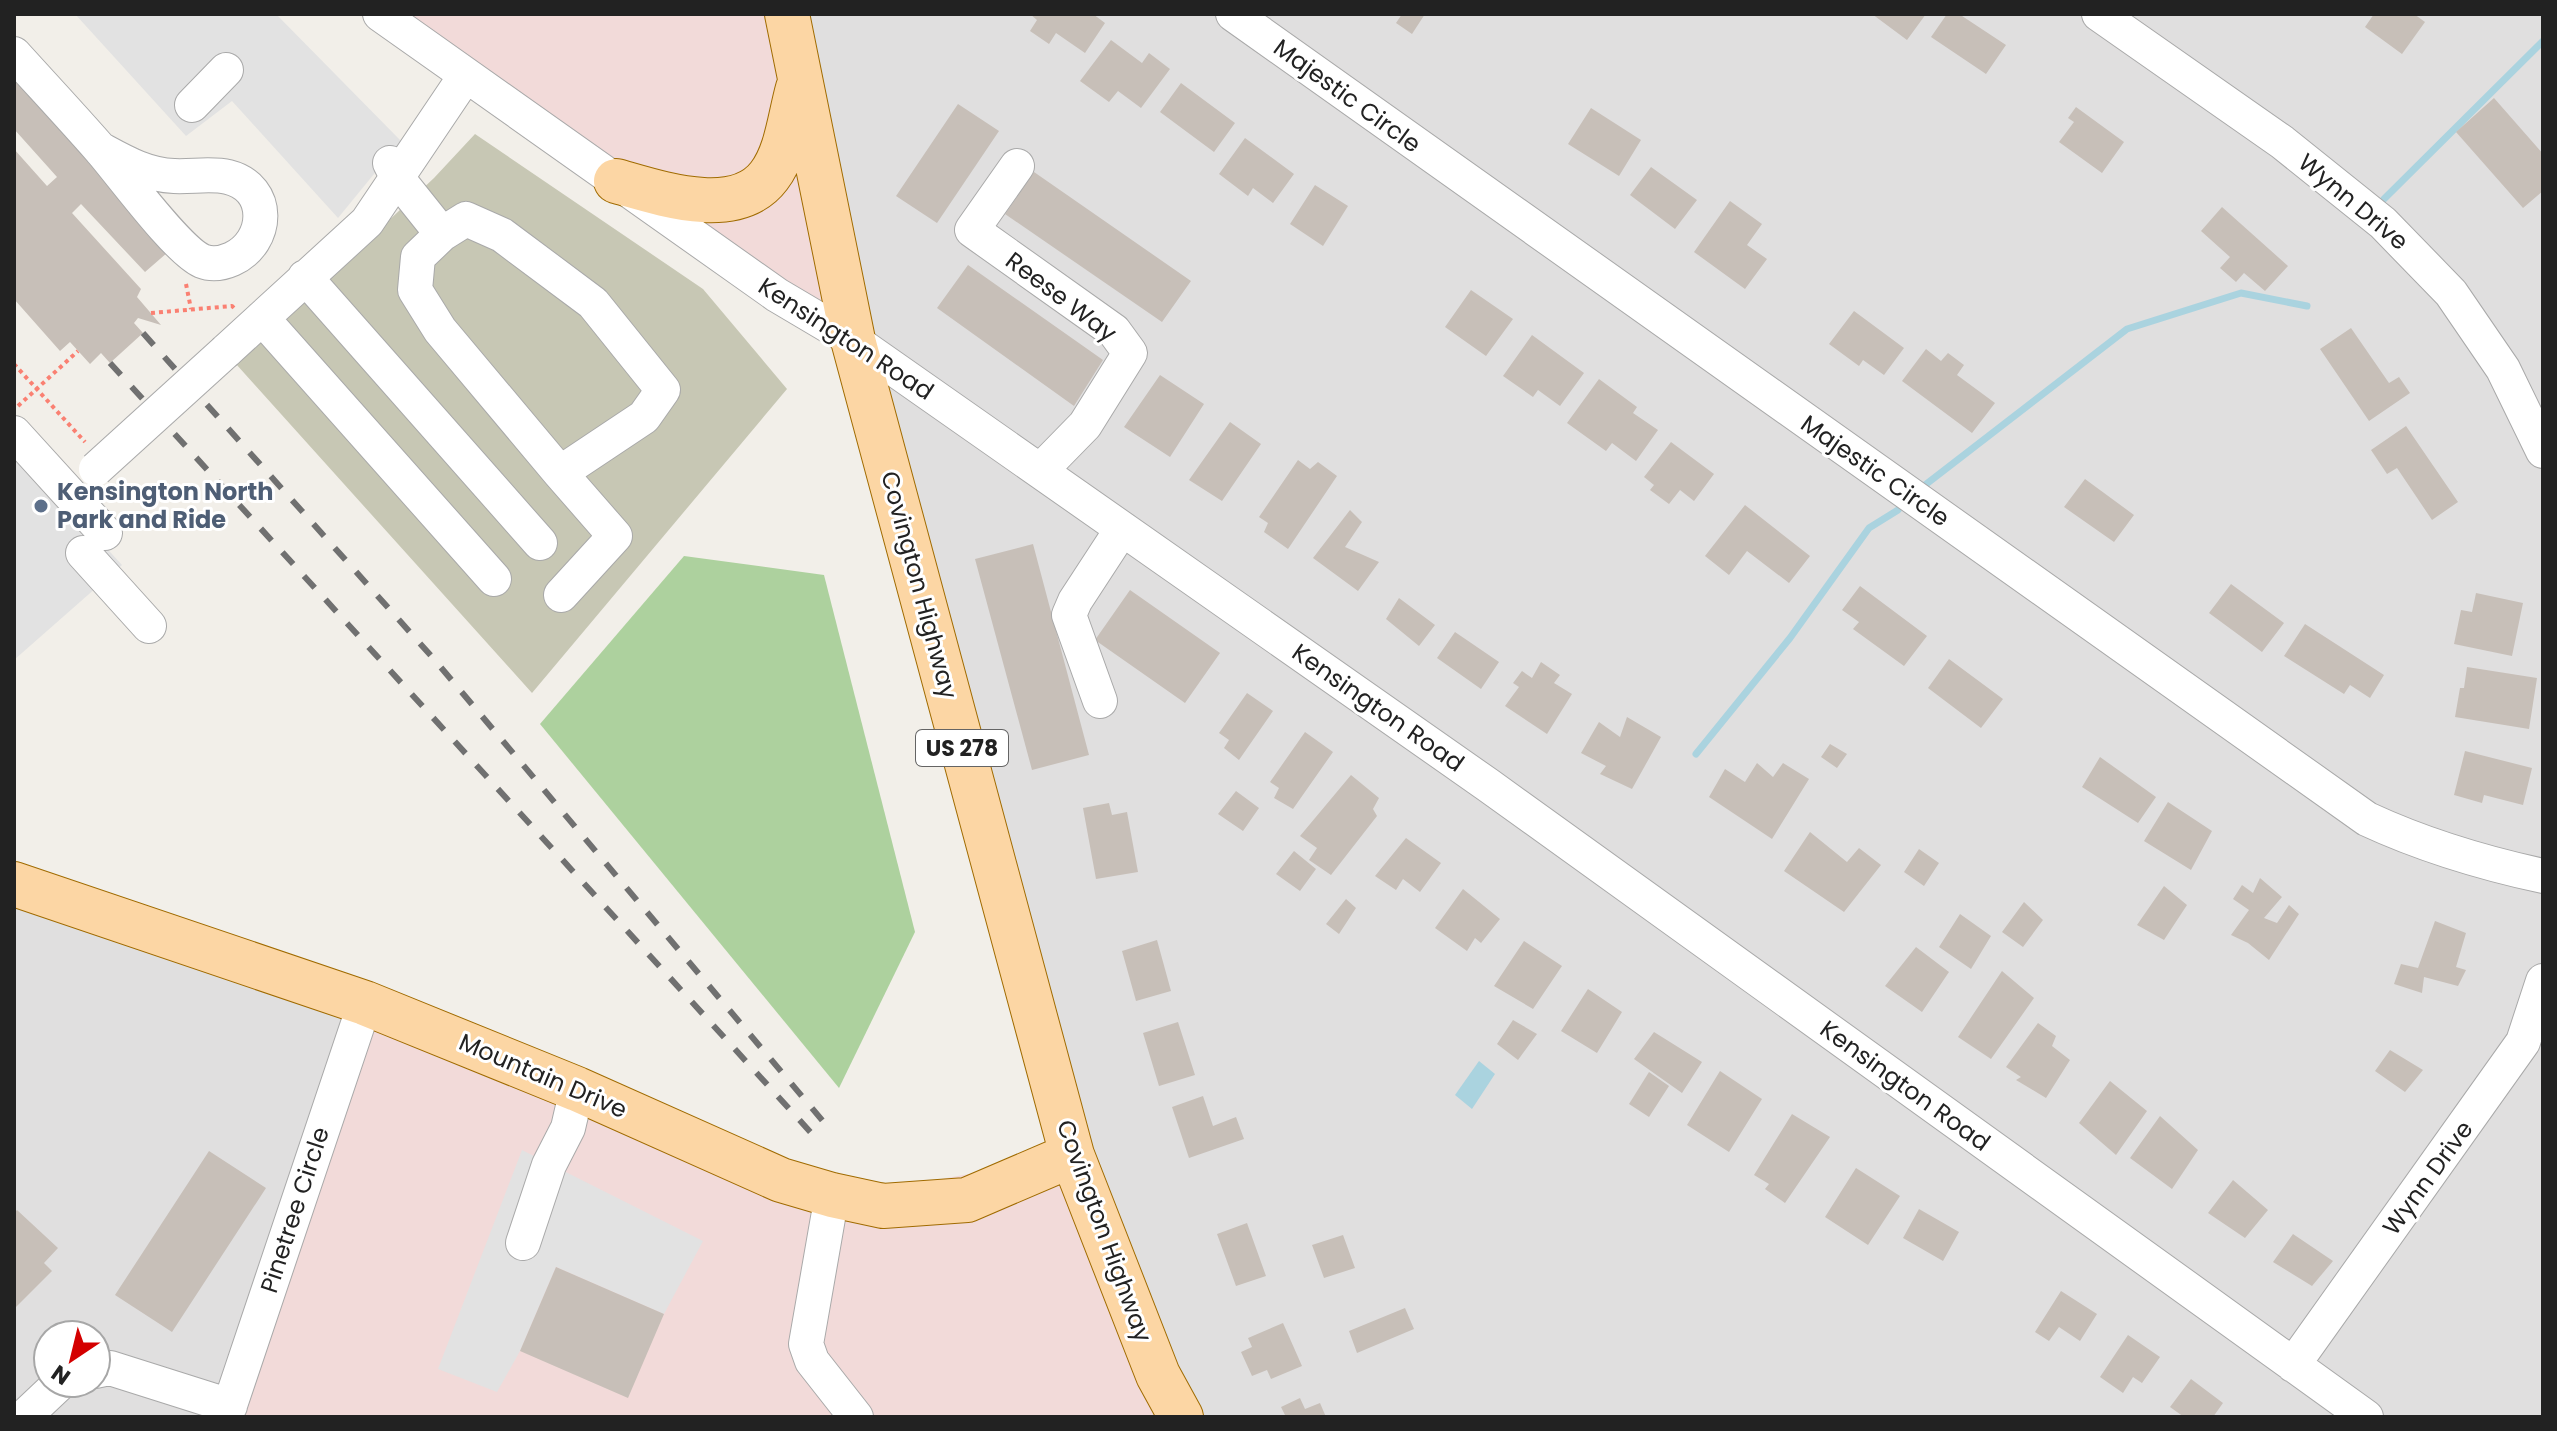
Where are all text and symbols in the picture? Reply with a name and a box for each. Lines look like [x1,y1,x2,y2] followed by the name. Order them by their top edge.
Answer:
[1267,31,1428,160] street label: Majestic Circle
[2291,146,2415,257] street label: Wynn Drive
[999,244,1124,350] street label: Reese Way
[752,269,940,408] street label: Kensington Road
[1794,407,1956,534] street label: Majestic Circle
[873,467,966,703] street label: Covington Highway
[57,475,273,536] place label: Kensington North Park and Ride
[32,497,50,515] marker: Kensington North Park and Ride
[1286,636,1471,779] street label: Kensington Road
[916,730,1008,766] road number: US 278
[1814,1013,1997,1159] street label: Kensington Road
[454,1025,632,1126] street label: Mountain Drive
[2375,1114,2480,1242] street label: Wynn Drive
[1049,1115,1160,1347] street label: Covington Highway
[252,1123,337,1297] street label: Pinetree Circle
[32,1319,112,1399] north arrow
[45,1358,76,1392] text: N

